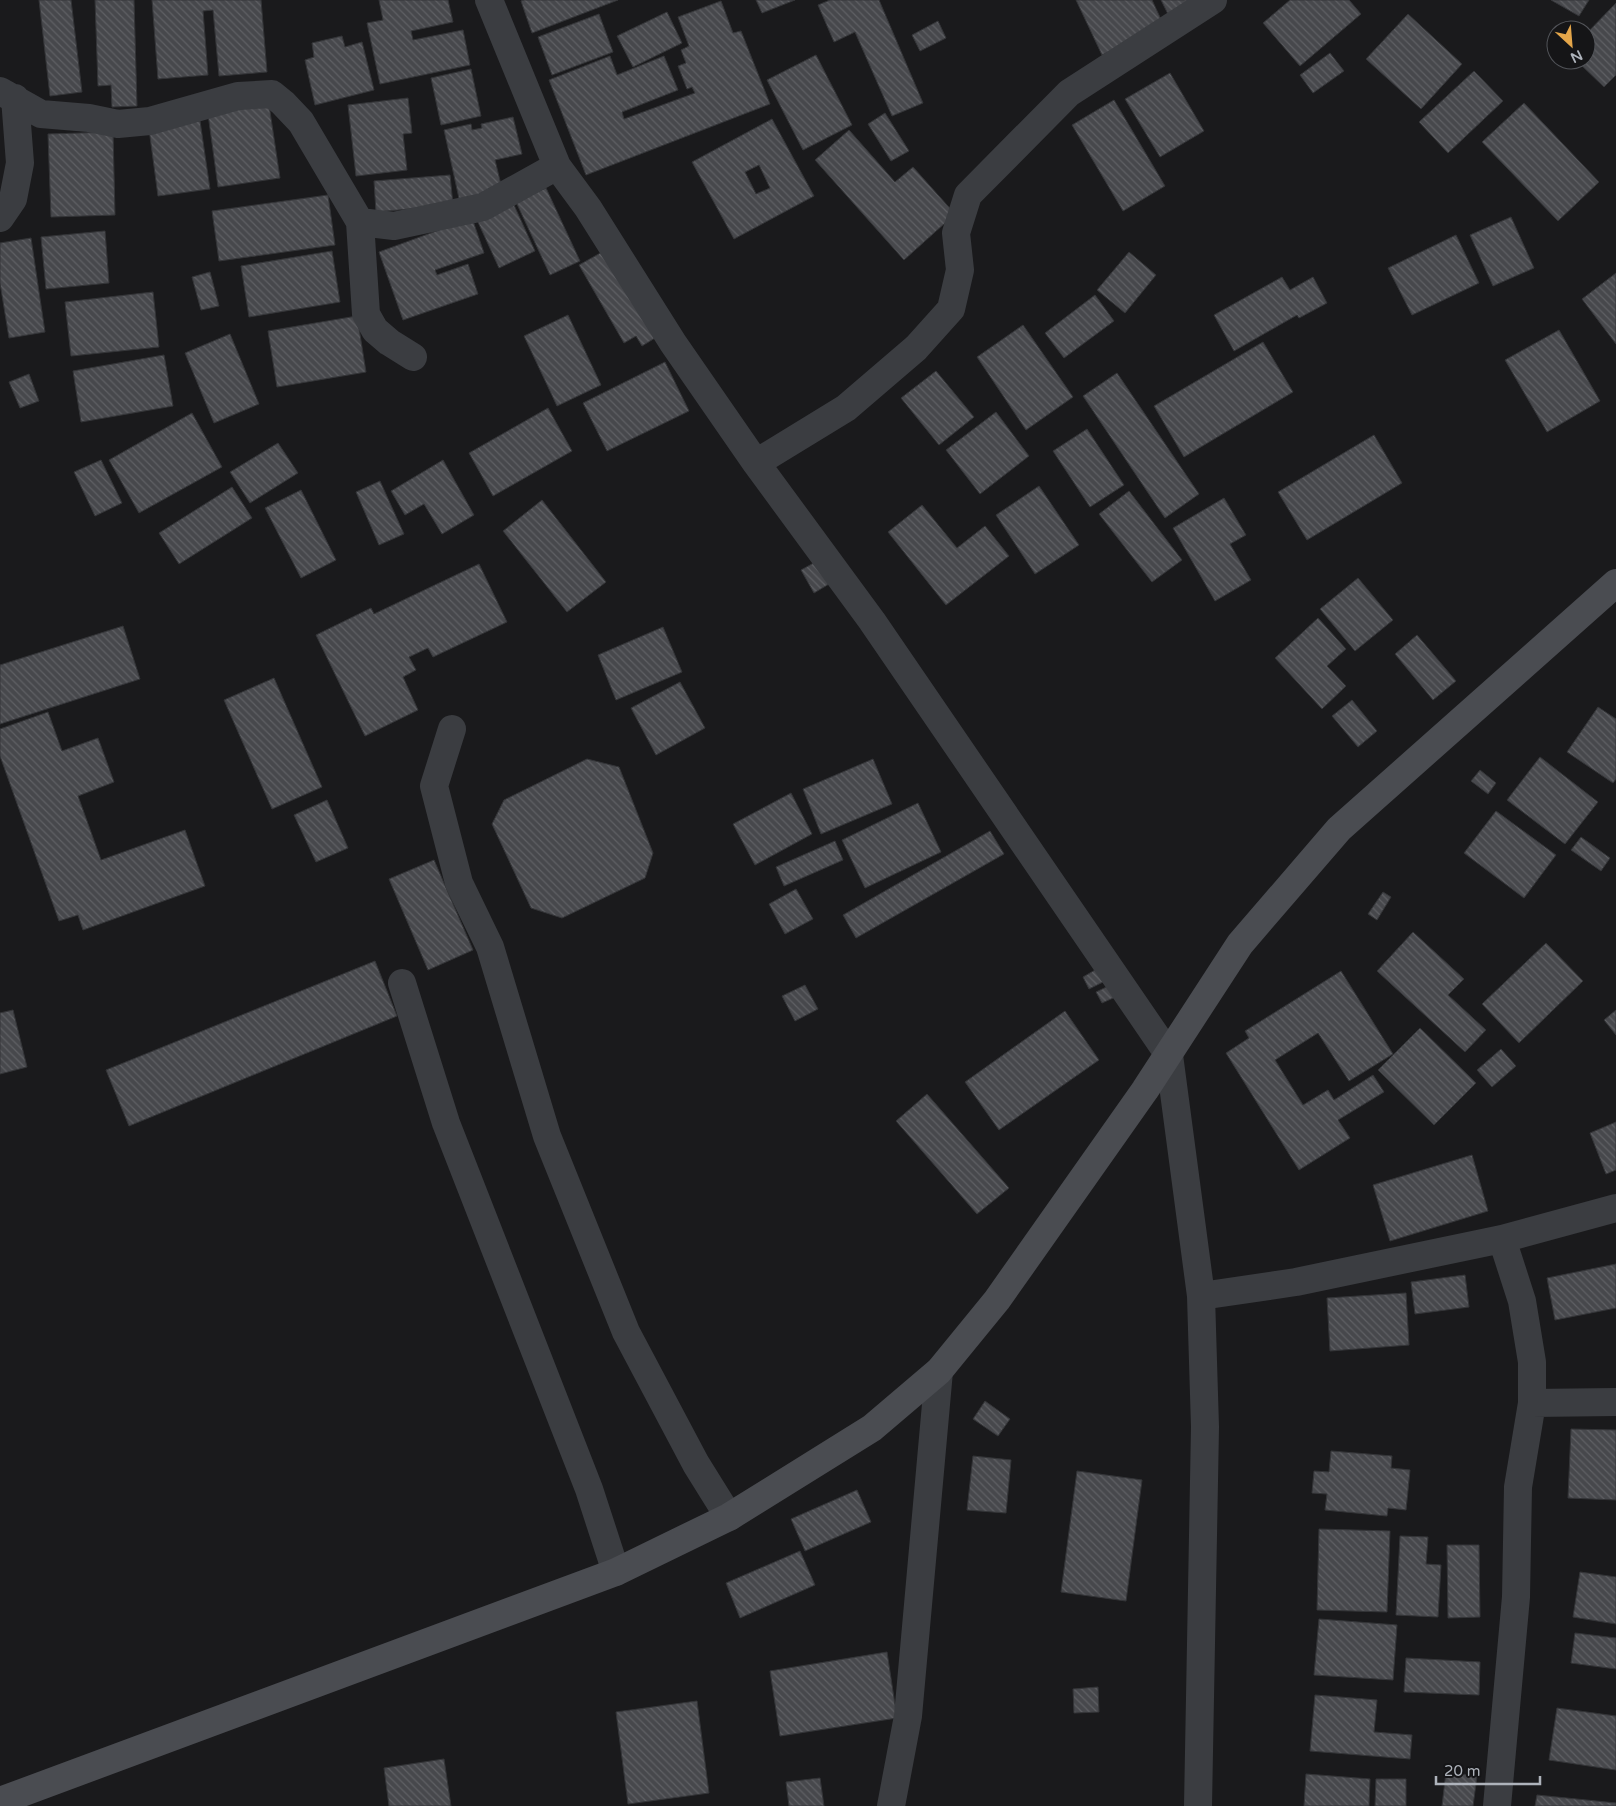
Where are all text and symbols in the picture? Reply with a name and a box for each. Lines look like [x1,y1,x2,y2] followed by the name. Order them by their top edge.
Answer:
[1546,20,1596,70] north arrow
[1568,46,1585,66] text: N
[1436,1754,1540,1786] scale bar
[1444,1762,1481,1780] text: 20 m

